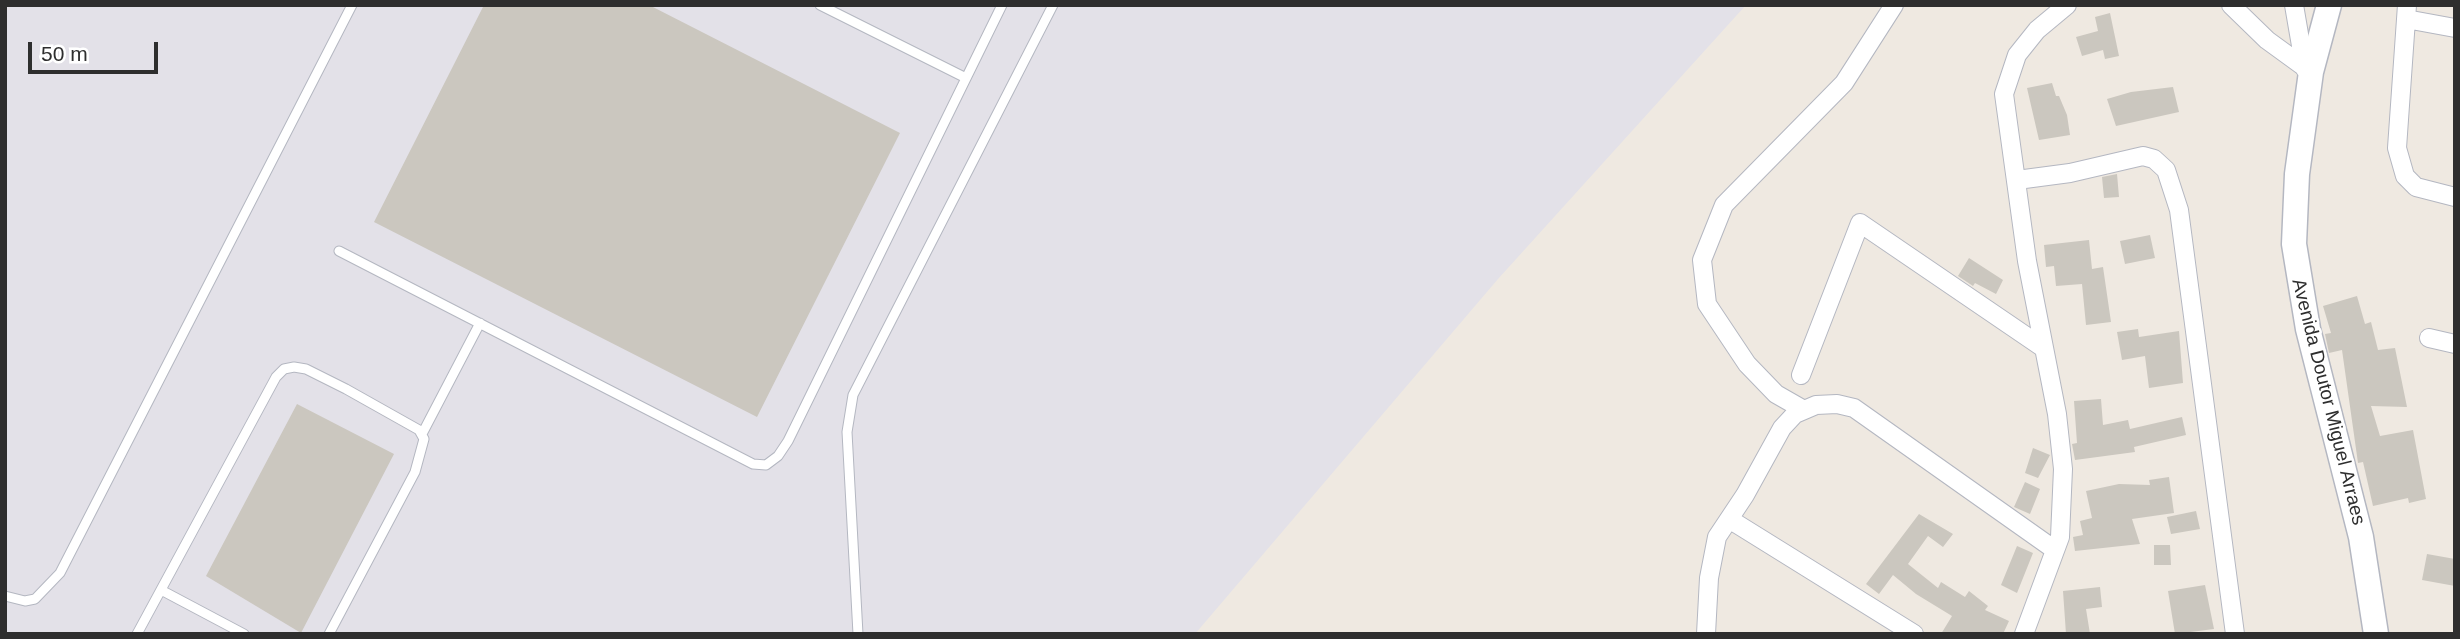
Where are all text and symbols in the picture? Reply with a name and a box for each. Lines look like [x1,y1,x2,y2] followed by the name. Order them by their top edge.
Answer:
[32,28,161,72] scale bar
[41,42,88,65] text: 50 m
[2286,276,2370,528] street label: Avenida Doutor Miguel Arraes

